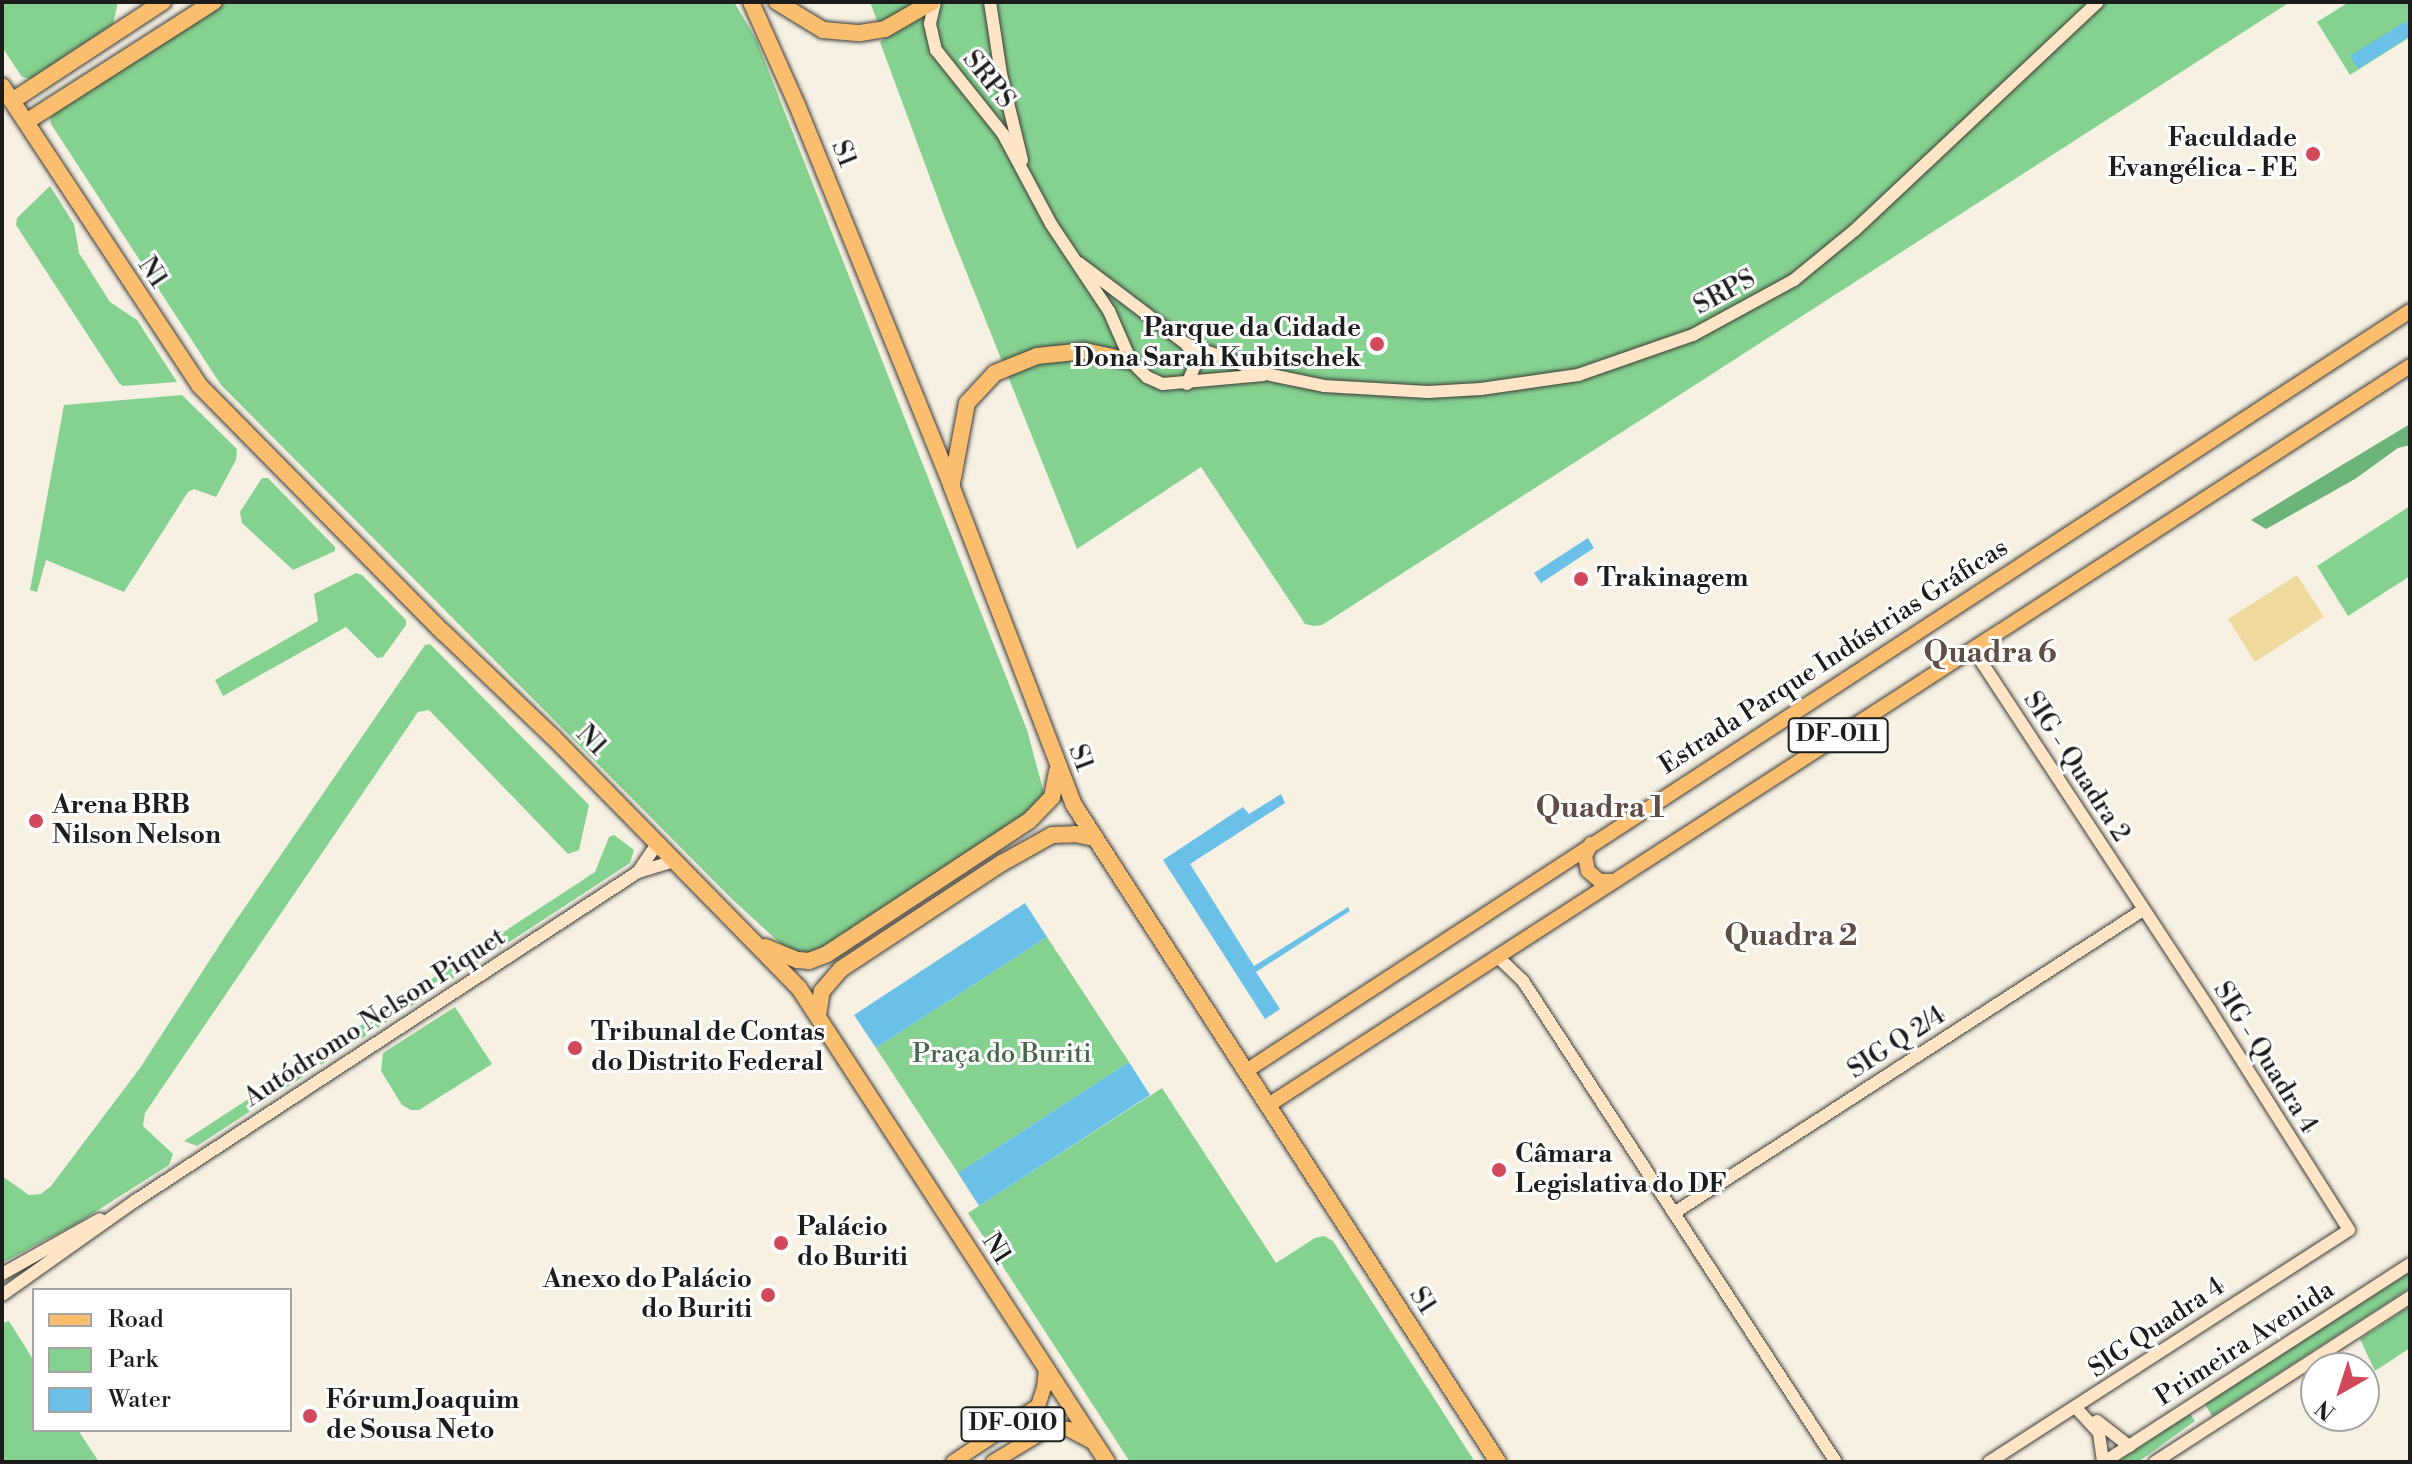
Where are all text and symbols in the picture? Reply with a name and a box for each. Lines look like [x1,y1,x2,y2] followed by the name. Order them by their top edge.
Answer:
[955,45,1021,115] street label: SRPS
[2108,123,2297,184] place label: Faculdade Evangélica - FE
[824,136,862,172] street label: S1
[2304,145,2322,163] marker: Faculdade Evangélica - FE
[131,252,173,294] street label: N1
[1689,264,1761,322] street label: SRPS
[1073,313,1361,374] place label: Parque da Cidade Dona Sarah Kubitschek
[1368,335,1386,353] marker: Parque da Cidade Dona Sarah Kubitschek
[1654,532,2014,782] street label: Estrada Parque Indústrias Gráficas
[1597,563,1748,595] place label: Trakinagem
[1572,570,1590,588] marker: Trakinagem
[1923,635,2057,671] district label: Quadra 6
[2016,686,2136,848] street label: SIG - Quadra 2
[1786,715,1890,755] road number: DF-011
[569,719,613,763] street label: N1
[1061,740,1099,776] street label: S1
[52,790,221,852] place label: Arena BRB Nilson Nelson
[1536,790,1664,826] district label: Quadra 1
[27,812,45,830] marker: Arena BRB Nilson Nelson
[1725,918,1857,954] district label: Quadra 2
[238,922,512,1114] street label: Autódromo Nelson Piquet
[2206,976,2324,1140] street label: SIG - Quadra 4
[1842,1000,1952,1086] street label: SIG Q 2/4
[591,1017,825,1078] place label: Tribunal de Contas do Distrito Federal
[566,1039,584,1057] marker: Tribunal de Contas do Distrito Federal
[912,1039,1092,1071] park label: Praça do Buriti
[1515,1139,1727,1200] place label: Câmara Legislativa do DF
[1490,1161,1508,1179] marker: Câmara Legislativa do DF
[797,1212,908,1274] place label: Palácio do Buriti
[975,1228,1017,1270] street label: N1
[772,1234,790,1252] marker: Palácio do Buriti
[543,1264,752,1326] place label: Anexo do Palácio do Buriti
[2083,1271,2231,1385] street label: SIG Quadra 4
[2150,1275,2340,1413] street label: Primeira Avenida
[1402,1282,1442,1320] street label: S1
[759,1286,777,1304] marker: Anexo do Palácio do Buriti
[32,1288,292,1432] legend
[108,1305,164,1335] text: Road
[108,1345,158,1375] text: Park
[2300,1352,2380,1432] north arrow
[108,1385,171,1415] text: Water
[326,1385,519,1446] place label: Fórum Joaquim de Sousa Neto
[2311,1394,2341,1425] text: N
[959,1404,1067,1444] road number: DF-010
[301,1407,319,1425] marker: Fórum Joaquim de Sousa Neto

